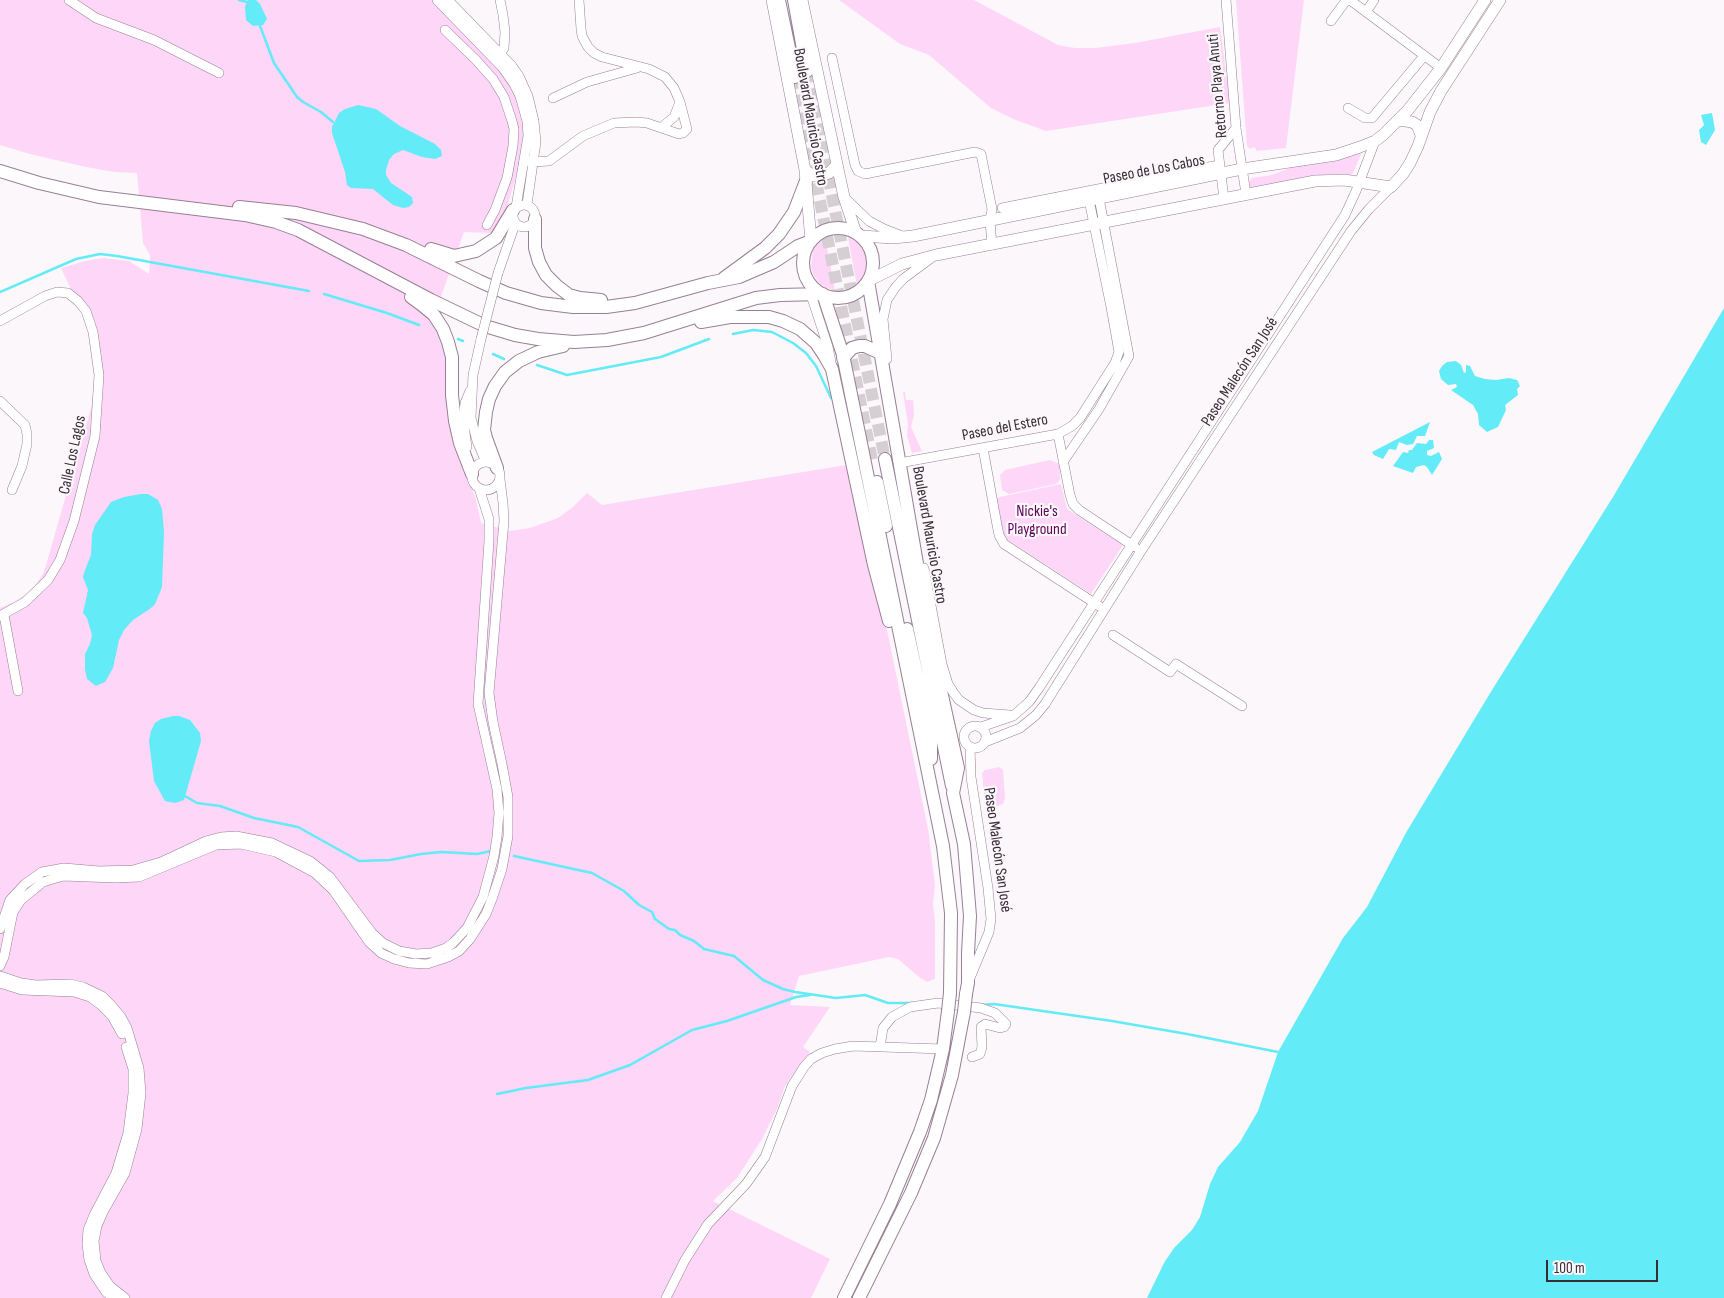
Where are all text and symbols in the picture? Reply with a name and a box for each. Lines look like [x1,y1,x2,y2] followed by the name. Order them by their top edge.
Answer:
[1204,33,1232,139] street label: Retorno Playa Anuti
[788,47,832,187] street label: Boulevard Mauricio Castro
[1102,151,1206,189] street label: Paseo de Los Cabos
[1198,314,1282,430] street label: Paseo Malecón San José
[960,410,1050,446] street label: Paseo del Estero
[55,414,91,496] street label: Calle Los Lagos
[907,465,951,605] street label: Boulevard Mauricio Castro
[1007,502,1067,540] park label: Nickie's Playground
[979,786,1015,914] street label: Paseo Malecón San José
[1549,1250,1662,1282] scale bar
[1554,1259,1585,1278] text: 100 m

